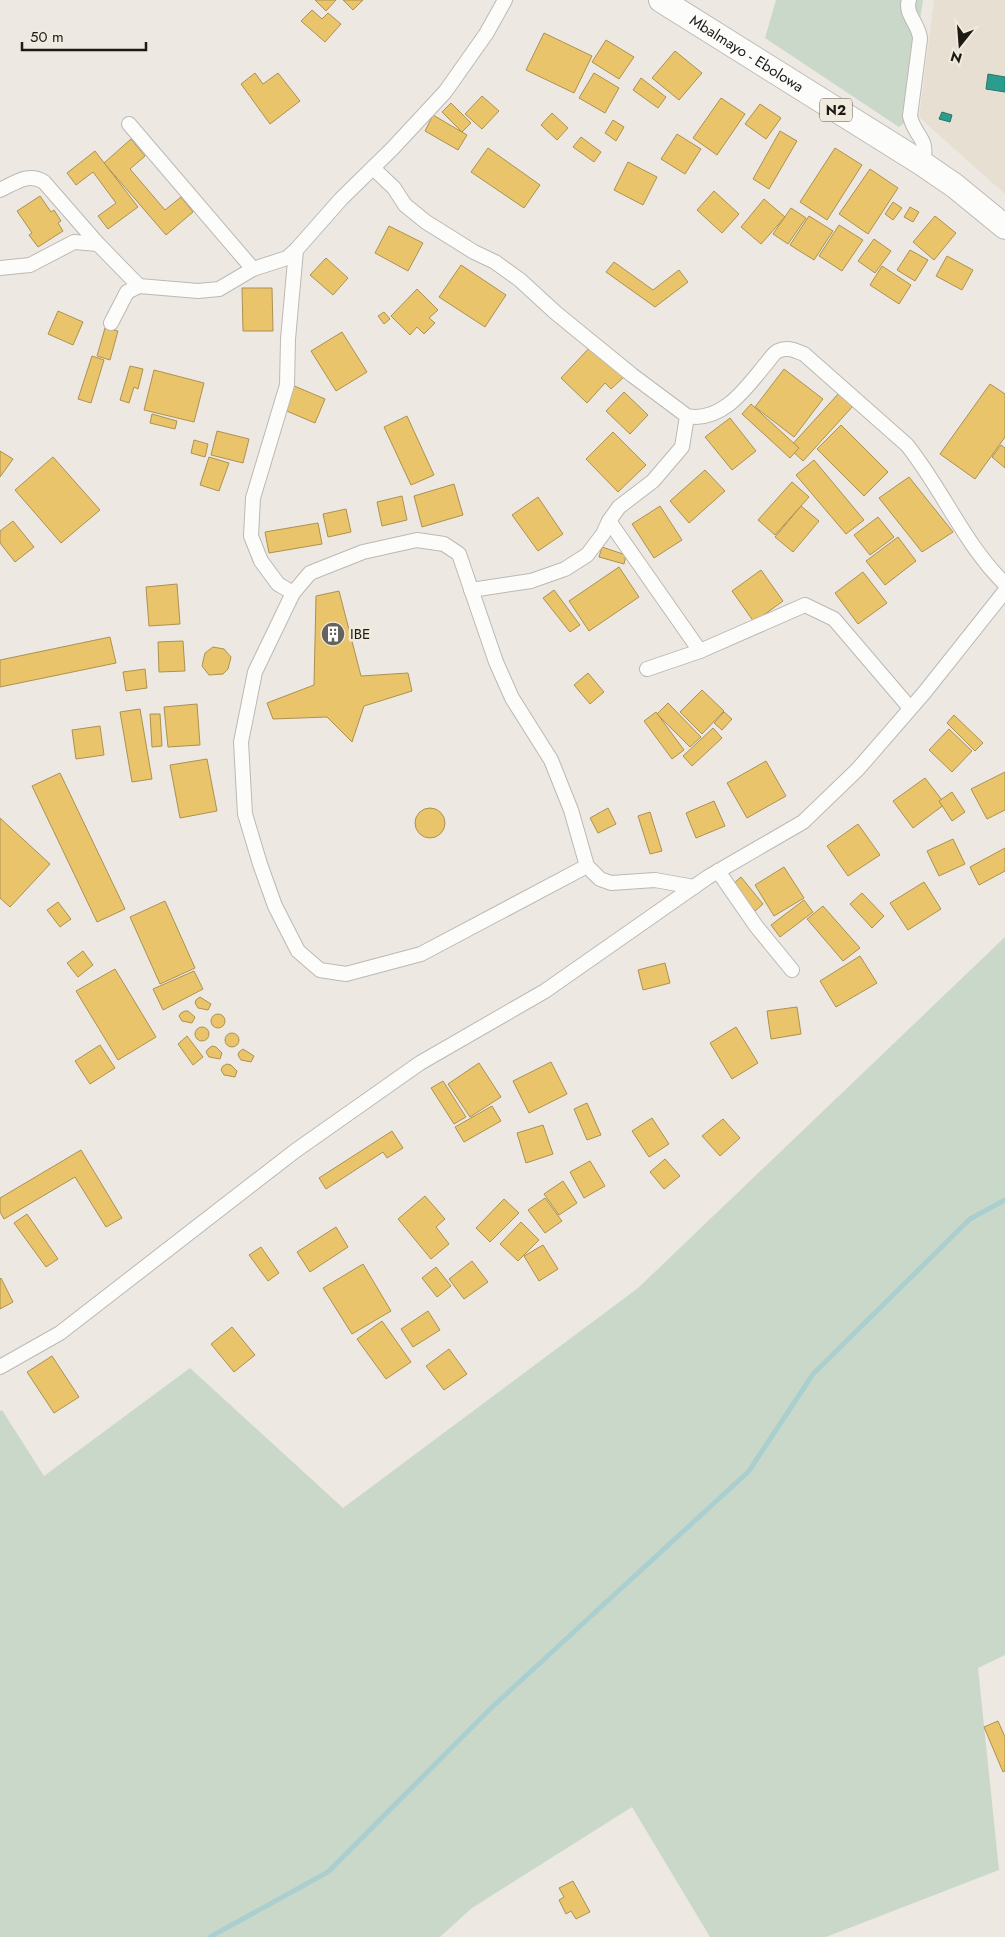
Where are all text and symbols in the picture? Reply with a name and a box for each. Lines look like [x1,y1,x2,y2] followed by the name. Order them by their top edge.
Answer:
[685,10,808,98] street label: Mbalmayo - Ebolowa
[22,20,146,52] scale bar
[935,20,985,70] north arrow
[30,26,64,48] text: 50 m
[948,46,964,69] text: N
[820,98,852,122] road number: N2
[320,621,346,647] building icon: IBE
[350,623,370,645] place label: IBE

